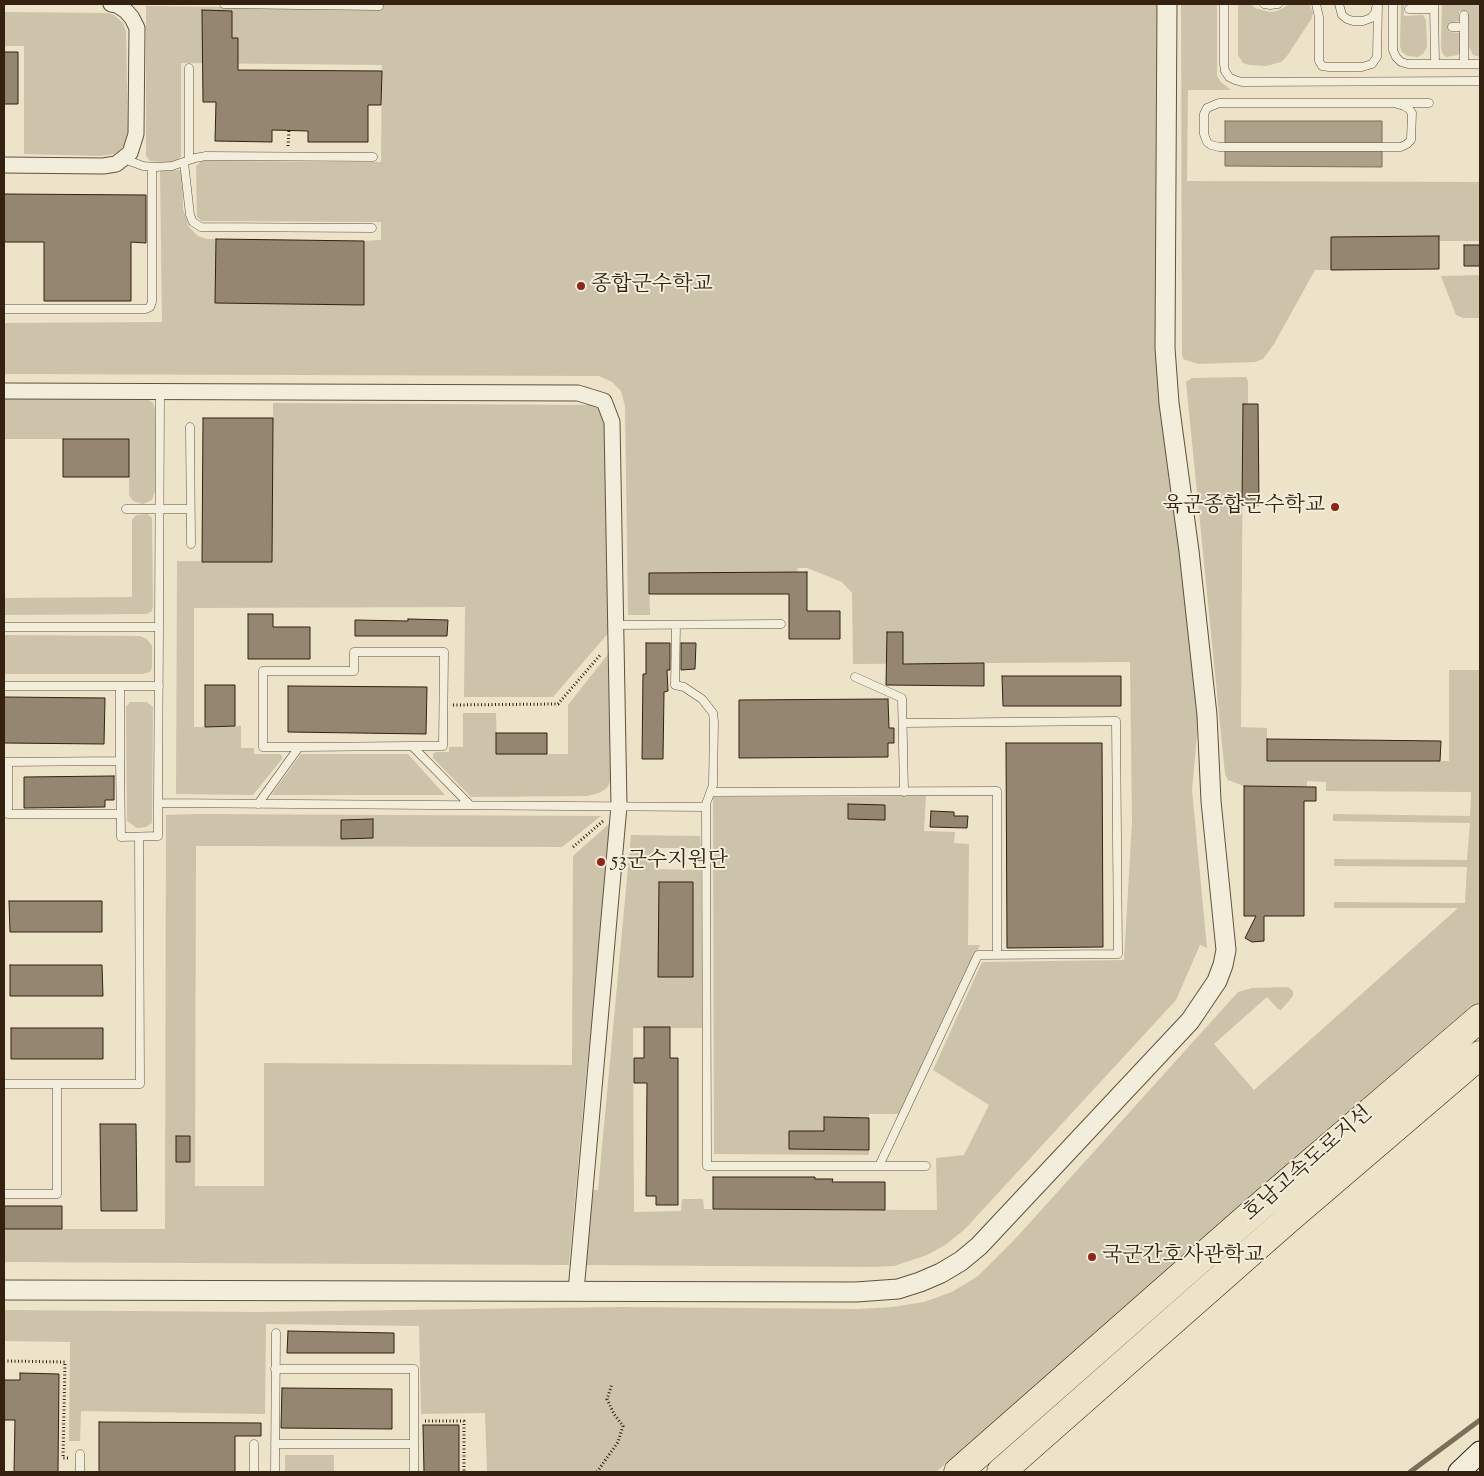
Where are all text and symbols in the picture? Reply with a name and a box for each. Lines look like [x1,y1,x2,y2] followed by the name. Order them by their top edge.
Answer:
[591,273,713,299] place label: 종합군수학교
[575,280,587,292] marker: 종합군수학교
[1163,494,1325,520] place label: 육군종합군수학교
[1329,501,1341,513] marker: 육군종합군수학교
[611,849,728,875] place label: 53군수지원단
[595,856,607,868] marker: 53군수지원단
[1239,1102,1379,1228] street label: 호남고속도로지선
[1102,1244,1264,1270] place label: 국군간호사관학교
[1086,1251,1098,1263] marker: 국군간호사관학교

